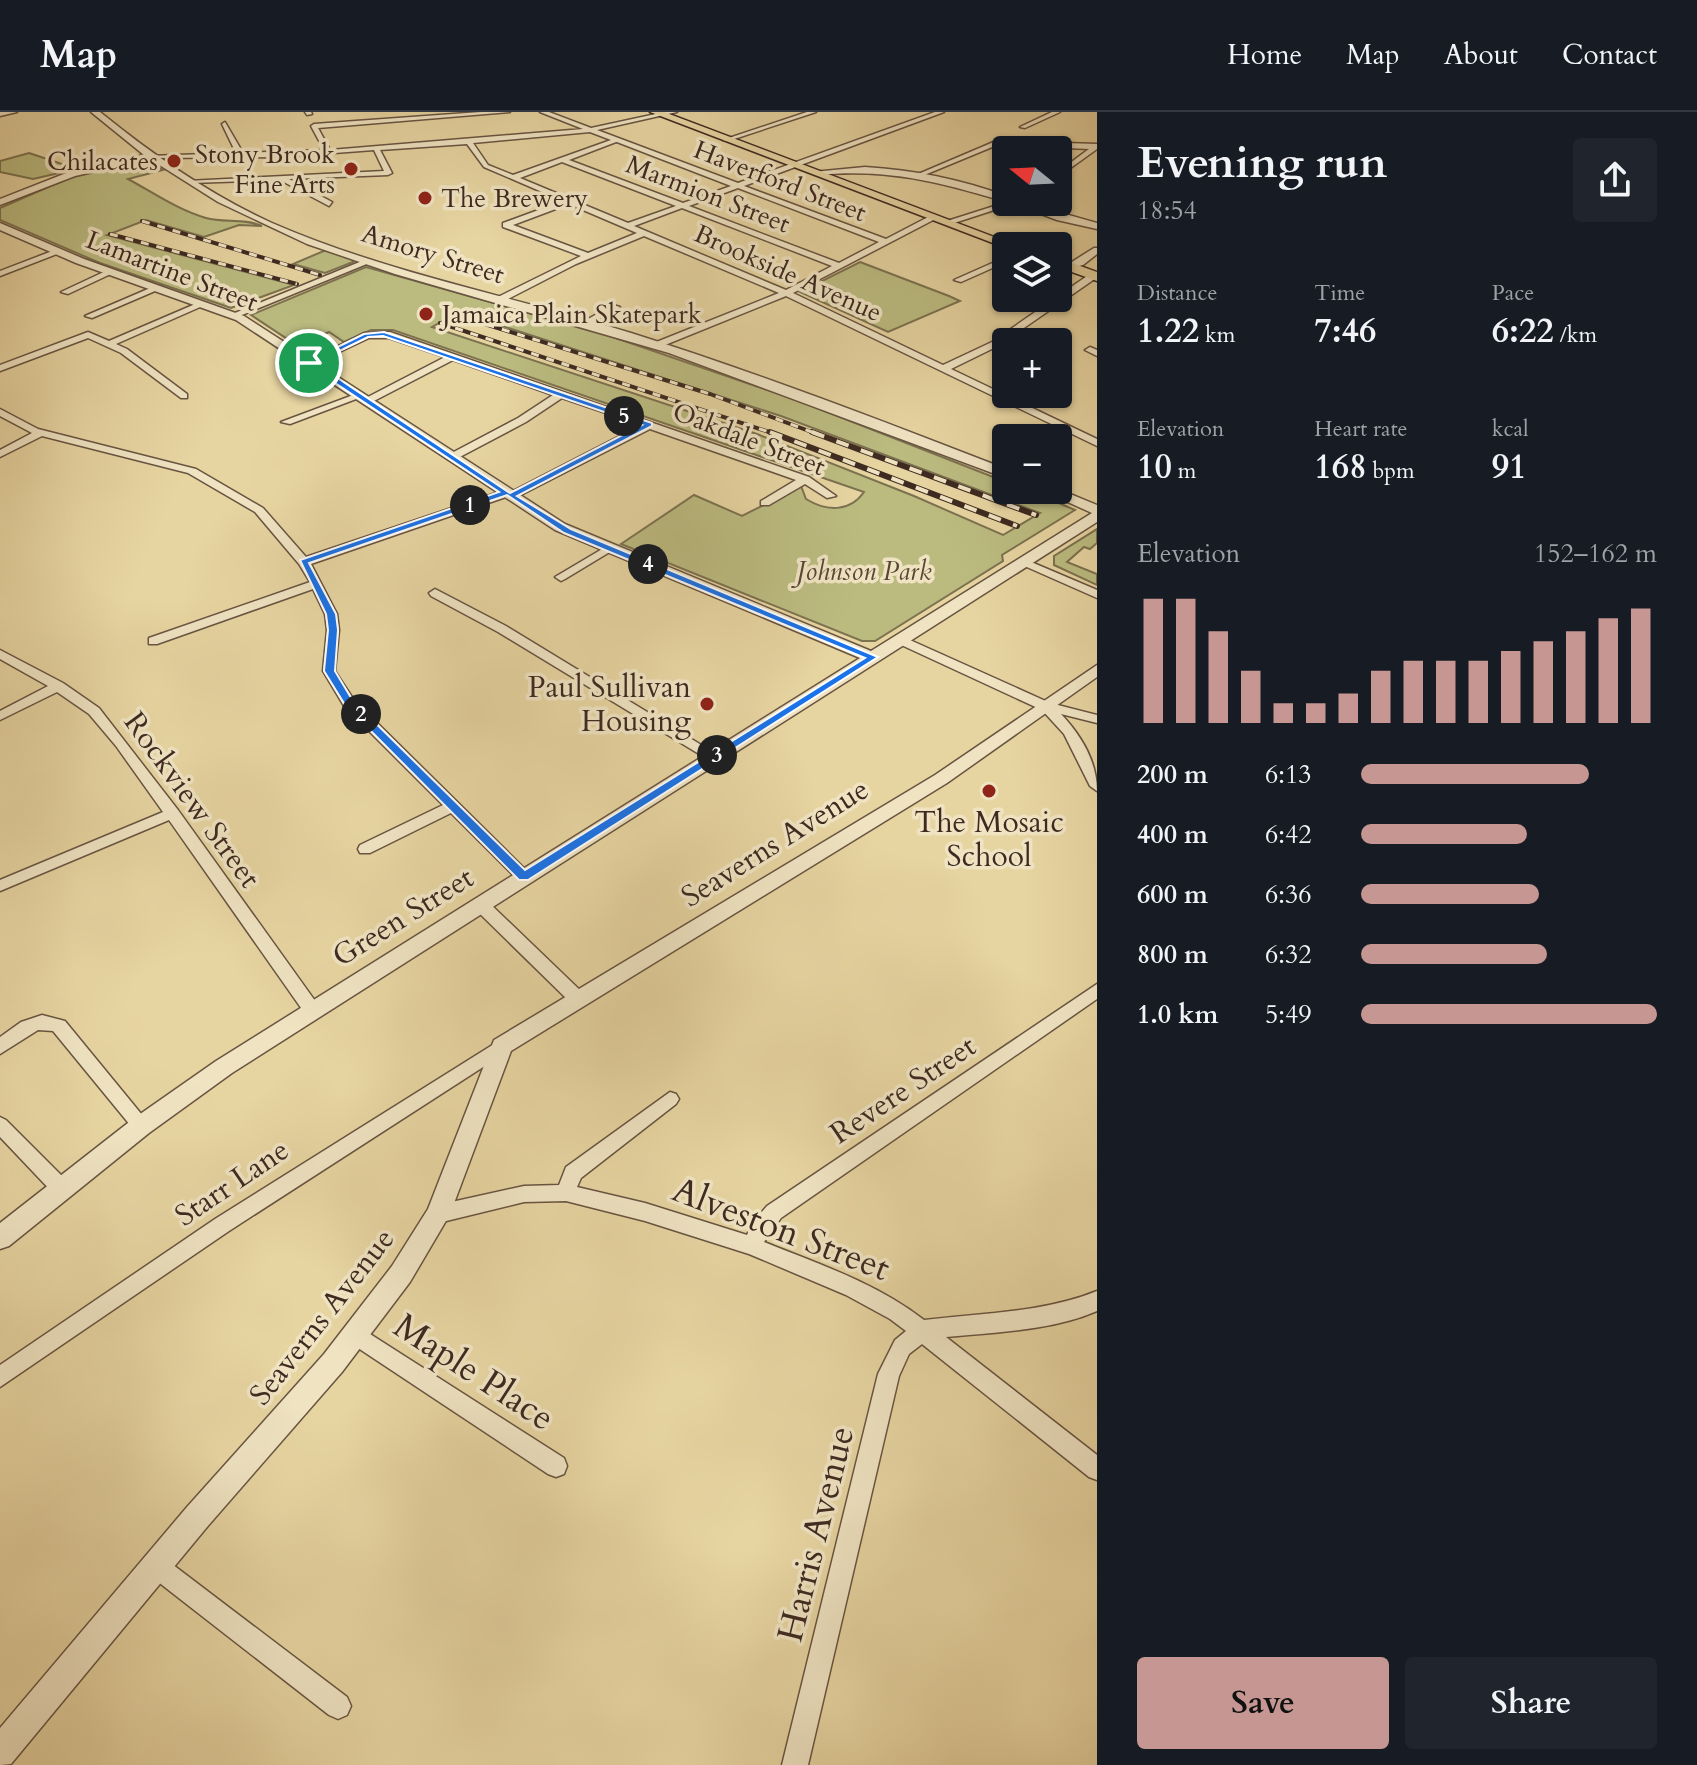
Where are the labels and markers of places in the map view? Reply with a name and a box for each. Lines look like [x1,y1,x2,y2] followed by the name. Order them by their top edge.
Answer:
[195,137,335,202] place label: Stony Brook Fine Arts
[47,144,158,179] place label: Chilacates
[165,152,183,170] marker: Chilacates
[342,160,360,178] marker: Stony Brook Fine Arts
[441,181,588,216] place label: The Brewery
[416,189,434,207] marker: The Brewery
[438,297,702,332] place label: Jamaica Plain Skatepark
[417,305,435,323] marker: Jamaica Plain Skatepark
[275,329,343,397] pin
[604,396,644,436] pin: 5
[450,485,490,525] pin: 1
[628,544,668,584] pin: 4
[528,667,691,742] place label: Paul Sullivan Housing
[341,694,381,734] pin: 2
[698,695,716,713] marker: Paul Sullivan Housing
[697,735,737,775] pin: 3
[980,782,998,800] marker: The Mosaic School
[914,802,1064,877] place label: The Mosaic School

